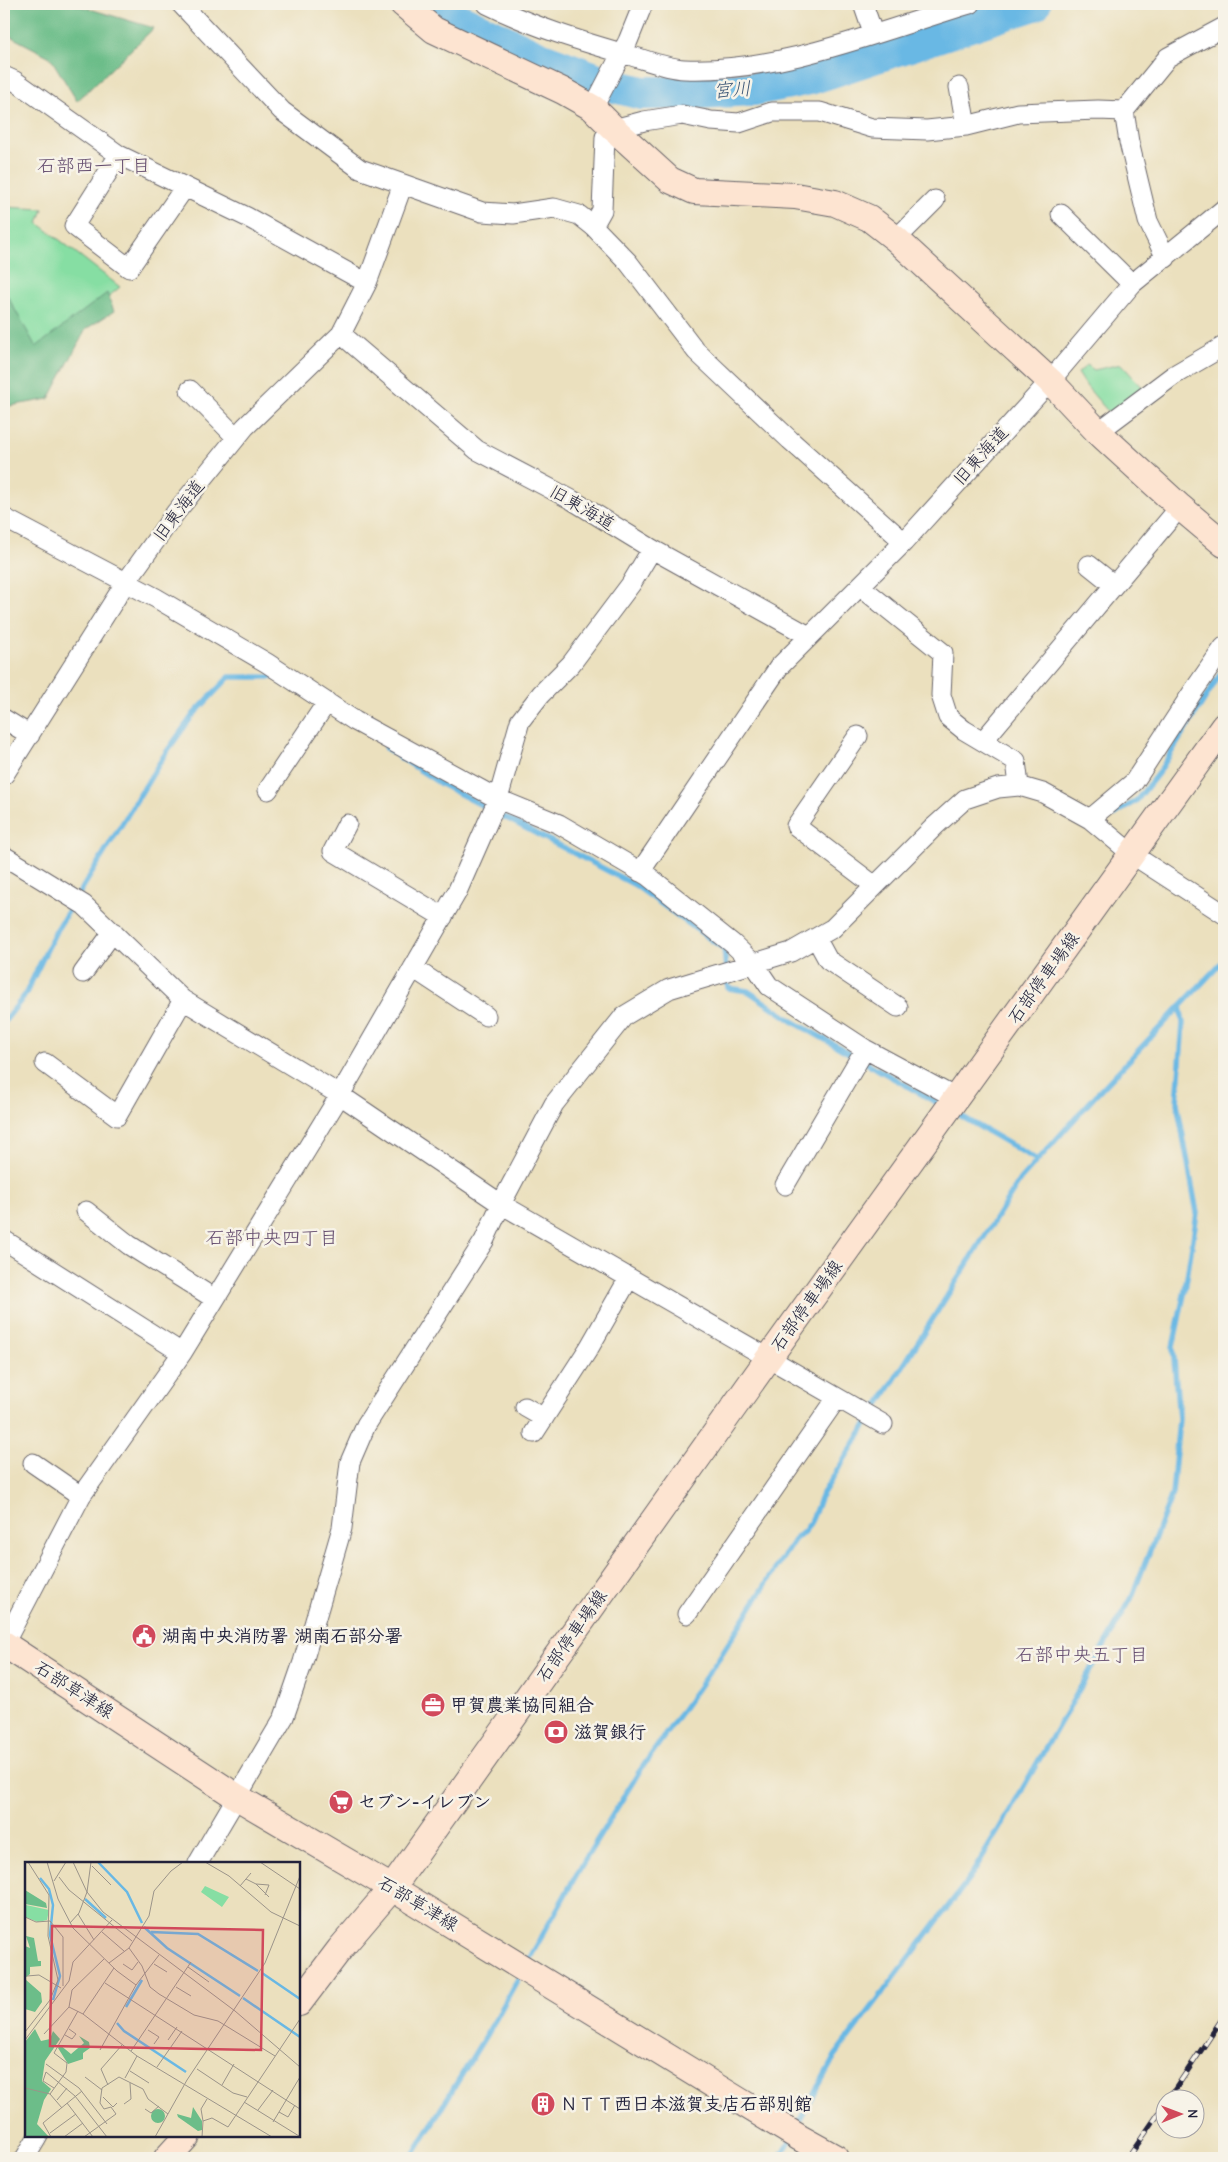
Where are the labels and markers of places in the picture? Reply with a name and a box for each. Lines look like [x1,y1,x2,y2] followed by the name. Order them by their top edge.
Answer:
[131,1623,157,1649] public building icon: 湖南中央消防署 湖南石部分署
[162,1626,402,1647] place label: 湖南中央消防署 湖南石部分署
[420,1692,446,1718] office icon: 甲賀農業協同組合
[450,1695,594,1716] place label: 甲賀農業協同組合
[543,1719,569,1745] bank icon: 滋賀銀行
[574,1722,646,1743] place label: 滋賀銀行
[328,1789,354,1815] supermarket icon: セブン-イレブン
[358,1792,491,1813] place label: セブン-イレブン
[530,2091,556,2117] building icon: ＮＴＴ西日本滋賀支店石部別館
[560,2094,812,2115] place label: ＮＴＴ西日本滋賀支店石部別館

